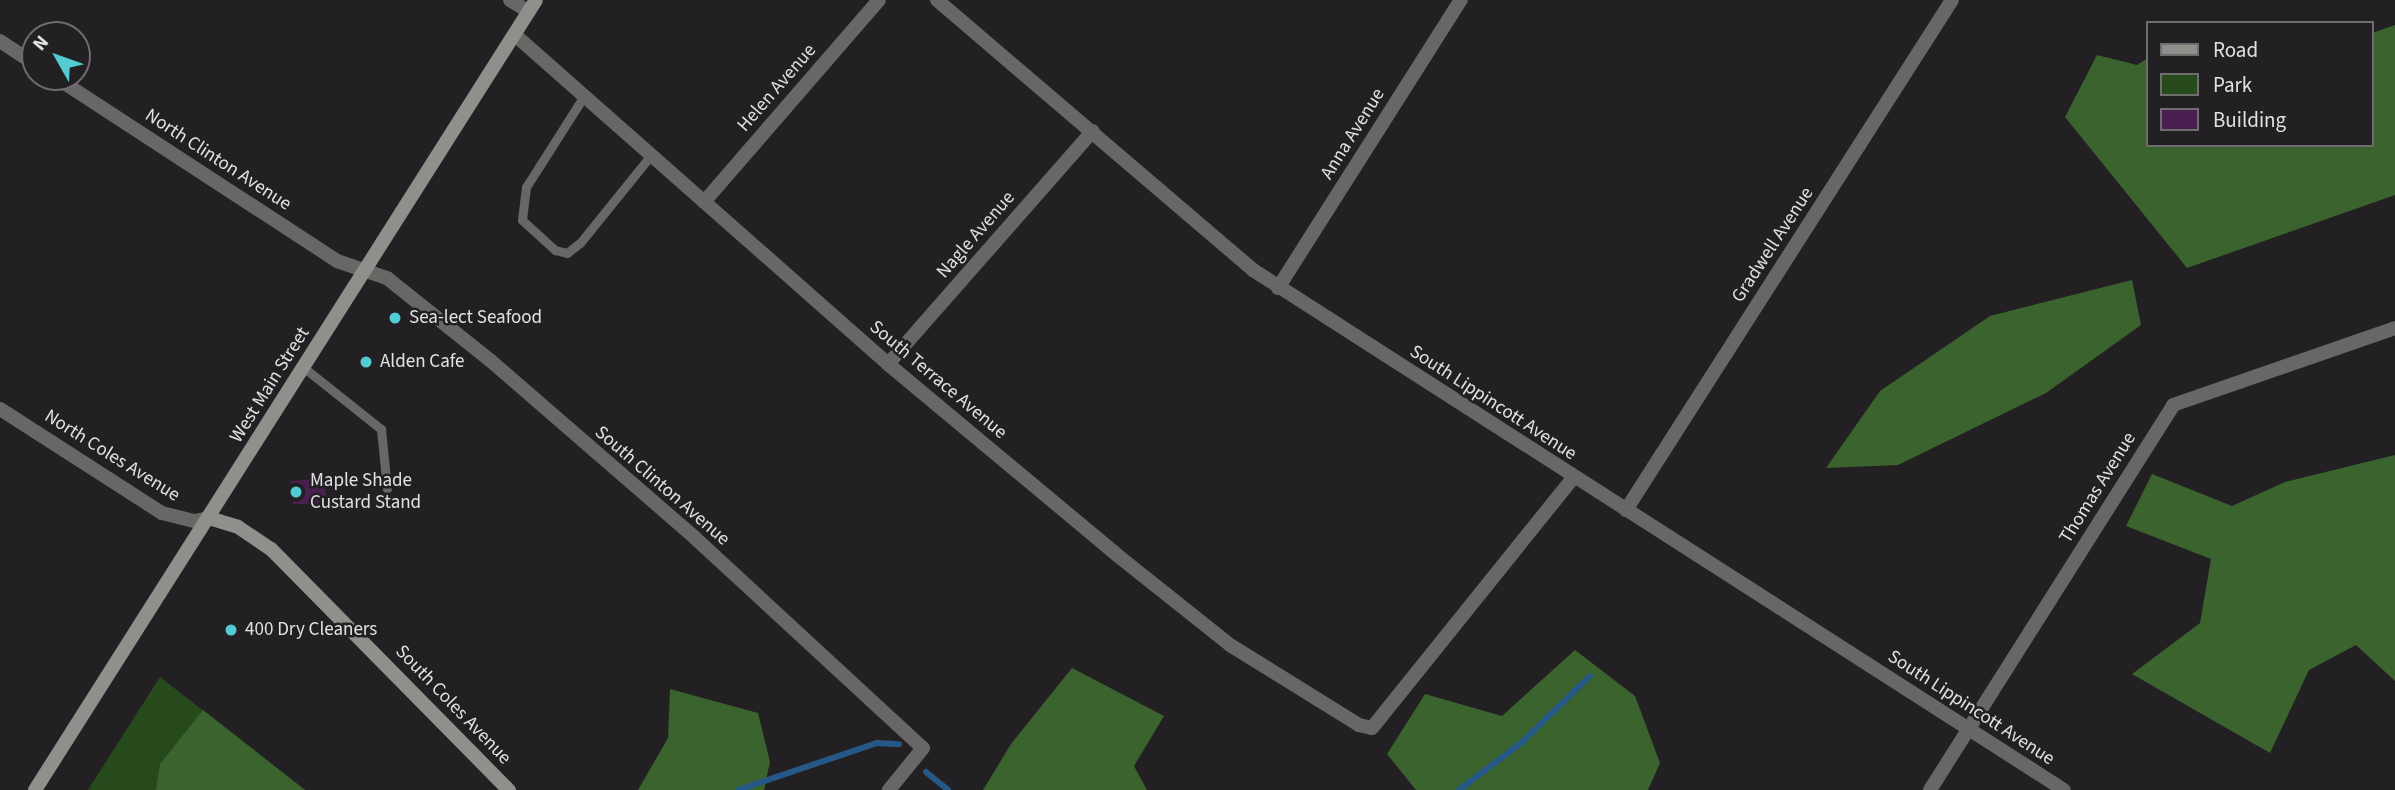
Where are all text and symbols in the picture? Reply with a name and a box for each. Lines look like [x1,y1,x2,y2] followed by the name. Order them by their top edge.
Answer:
[21,21,91,91] north arrow
[2146,21,2374,147] legend
[27,30,55,57] text: N
[2213,35,2258,65] text: Road
[733,39,821,137] street label: Helen Avenue
[2213,70,2252,100] text: Park
[1316,84,1390,184] street label: Anna Avenue
[141,104,295,216] street label: North Clinton Avenue
[2213,105,2286,135] text: Building
[1727,183,1819,307] street label: Gradwell Avenue
[932,187,1020,283] street label: Nagle Avenue
[409,307,542,329] place label: Sea-lect Seafood
[387,310,403,326] marker: Sea-lect Seafood
[865,316,1011,444] street label: South Terrace Avenue
[225,323,315,447] street label: West Main Street
[1405,340,1581,466] street label: South Lippincott Avenue
[380,351,465,373] place label: Alden Cafe
[358,354,374,370] marker: Alden Cafe
[40,405,184,507] street label: North Coles Avenue
[590,421,734,551] street label: South Clinton Avenue
[2055,428,2141,548] street label: Thomas Avenue
[310,470,421,514] place label: Maple Shade Custard Stand
[288,484,304,500] marker: Maple Shade Custard Stand
[245,619,377,641] place label: 400 Dry Cleaners
[223,622,239,638] marker: 400 Dry Cleaners
[390,641,516,769] street label: South Coles Avenue
[1883,645,2059,771] street label: South Lippincott Avenue

